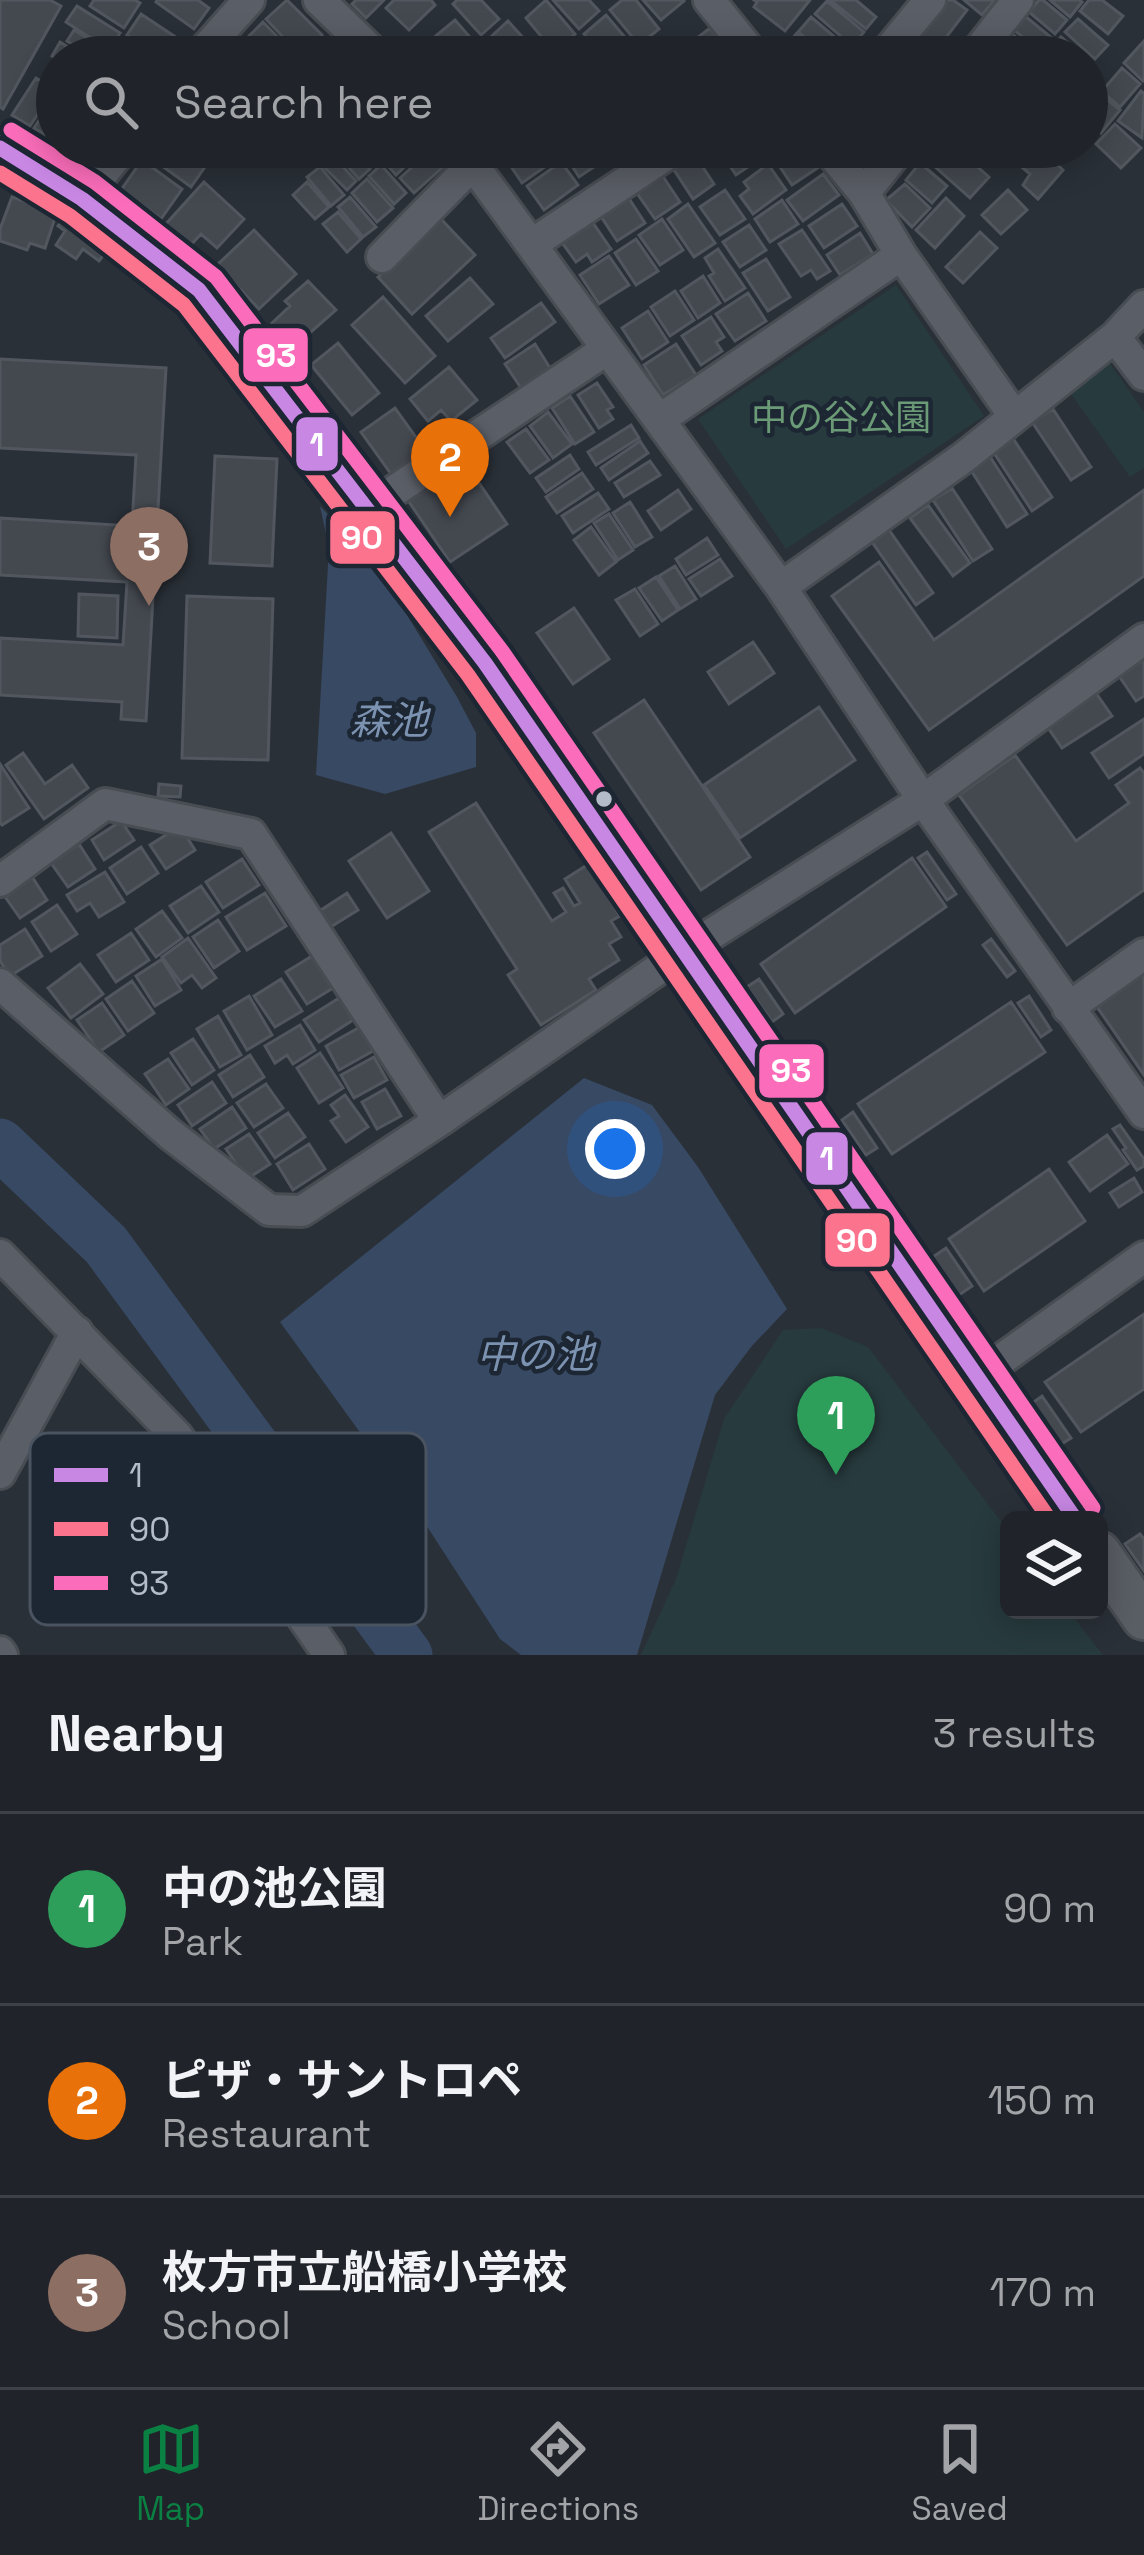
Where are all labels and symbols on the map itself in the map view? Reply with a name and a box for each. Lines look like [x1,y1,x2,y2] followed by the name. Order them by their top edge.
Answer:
[241,326,310,384] line badge: 93
[256,335,296,377] text: 93
[751,395,931,441] park label: 中の谷公園
[294,415,340,473] line badge: 1
[411,418,489,517] pin: 2
[310,424,324,466] text: 1
[110,507,188,606] pin: 3
[328,509,397,566] line badge: 90
[341,517,383,559] text: 90
[350,696,432,745] water label: 森池
[593,788,615,810] unlabelled marker
[757,1042,826,1100] line badge: 93
[771,1050,811,1092] text: 93
[585,1119,645,1179] your location
[804,1130,850,1187] line badge: 1
[820,1138,834,1180] text: 1
[823,1211,892,1269] line badge: 90
[836,1220,878,1262] text: 90
[476,1330,597,1379] water label: 中の池
[797,1376,875,1475] pin: 1
[30,1433,426,1625] legend
[129,1455,143,1497] text: 1
[129,1509,170,1551] text: 90
[129,1563,169,1605] text: 93

